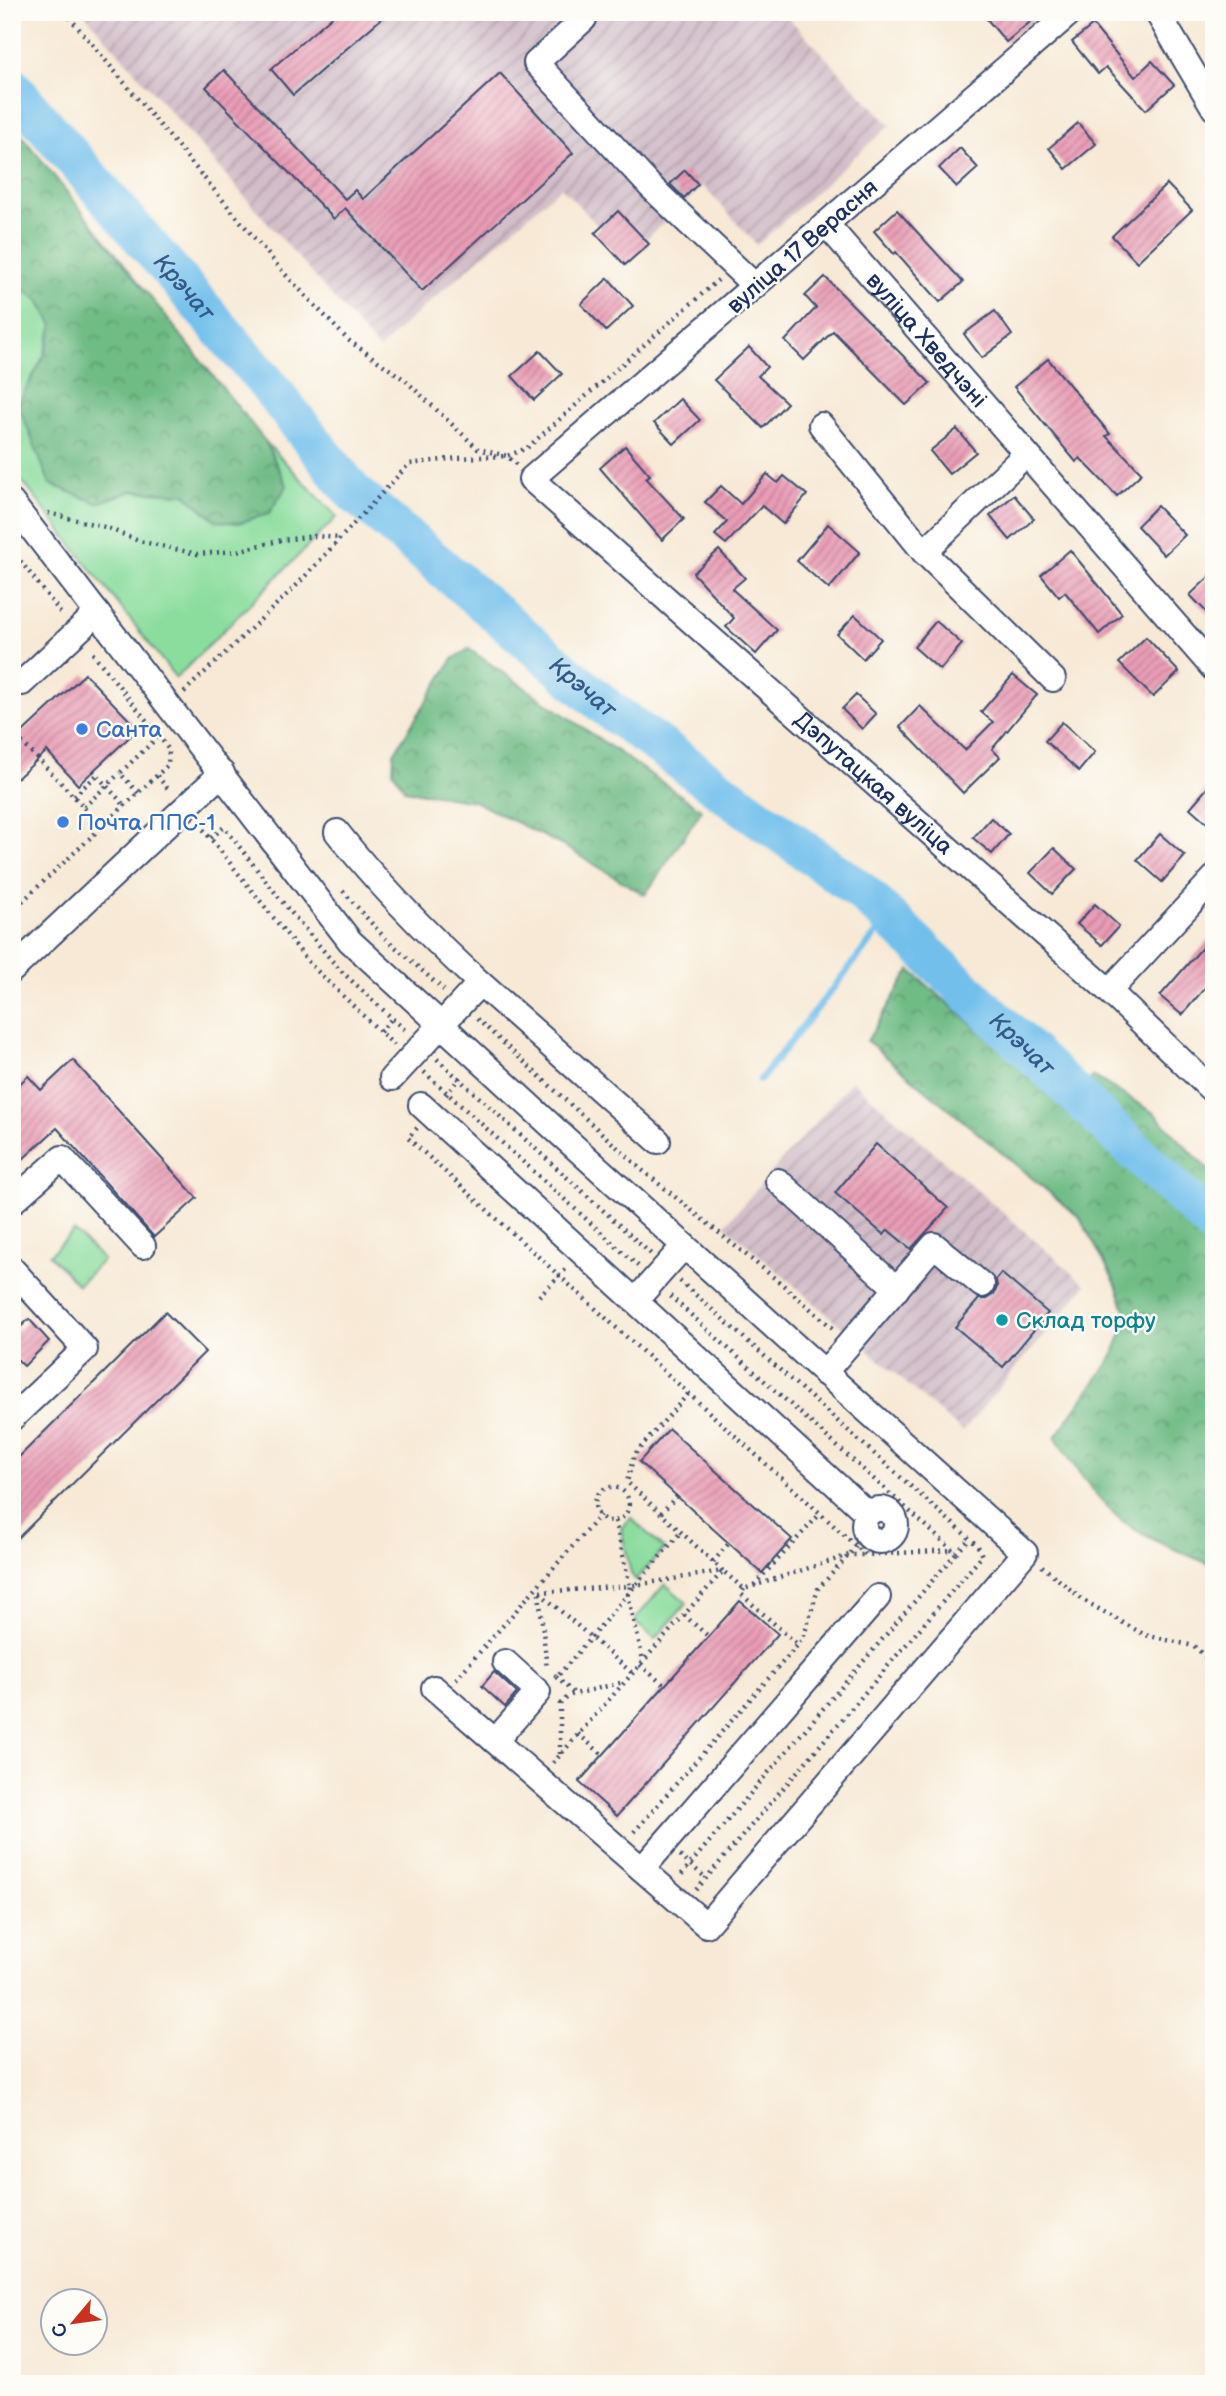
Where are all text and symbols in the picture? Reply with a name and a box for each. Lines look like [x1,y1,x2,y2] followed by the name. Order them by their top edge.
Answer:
[721,174,884,320] street label: вуліца 17 Верасня
[147,248,222,328] water label: Крэчат
[860,267,993,414] street label: вуліца Хведчэні
[543,651,623,725] water label: Крэчат
[788,706,959,861] street label: Дэпутацкая вуліца
[96,716,162,744] place label: Санта
[74,721,90,737] marker: Санта
[77,809,215,837] place label: Почта ППС-1
[55,814,71,830] marker: Почта ППС-1
[983,1006,1062,1083] water label: Крэчат
[1016,1307,1156,1335] place label: Склад торфу
[994,1312,1010,1328] marker: Склад торфу
[38,2288,108,2358] north arrow
[47,2318,74,2341] text: С

